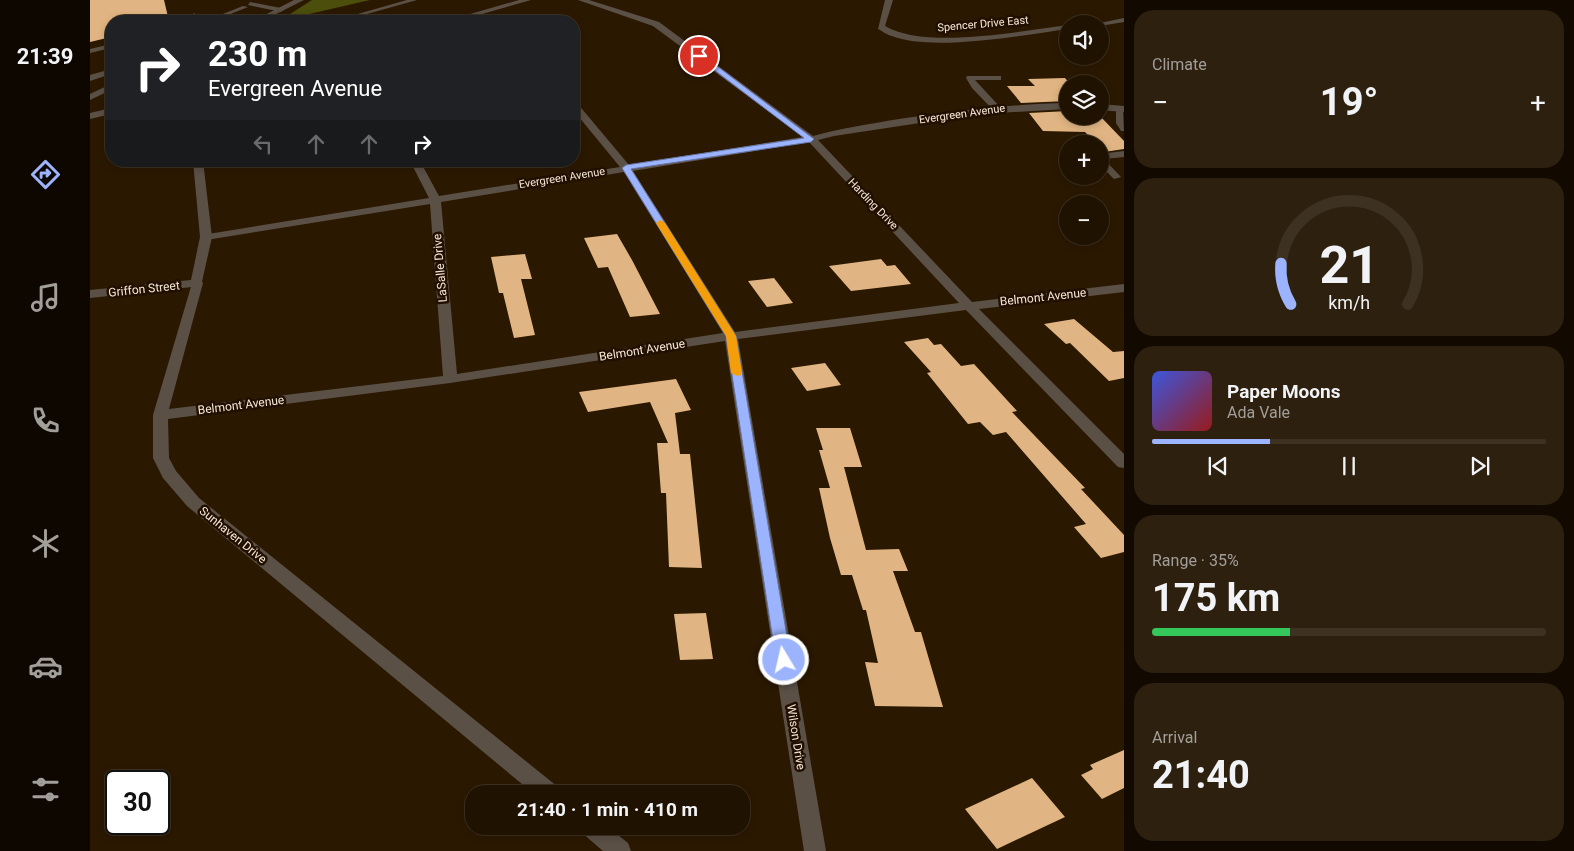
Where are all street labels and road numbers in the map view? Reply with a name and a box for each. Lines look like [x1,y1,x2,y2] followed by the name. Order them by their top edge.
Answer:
[937,13,1030,34] street label: Spencer Drive East
[918,101,1006,126] street label: Evergreen Avenue
[518,165,606,191] street label: Evergreen Avenue
[845,176,901,232] street label: Harding Drive
[430,233,450,303] street label: LaSalle Drive
[108,278,180,300] street label: Griffon Street
[999,285,1087,309] street label: Belmont Avenue
[598,336,686,364] street label: Belmont Avenue
[197,393,285,417] street label: Belmont Avenue
[197,504,269,566] street label: Sunhaven Drive
[784,703,808,771] street label: Wilson Drive

